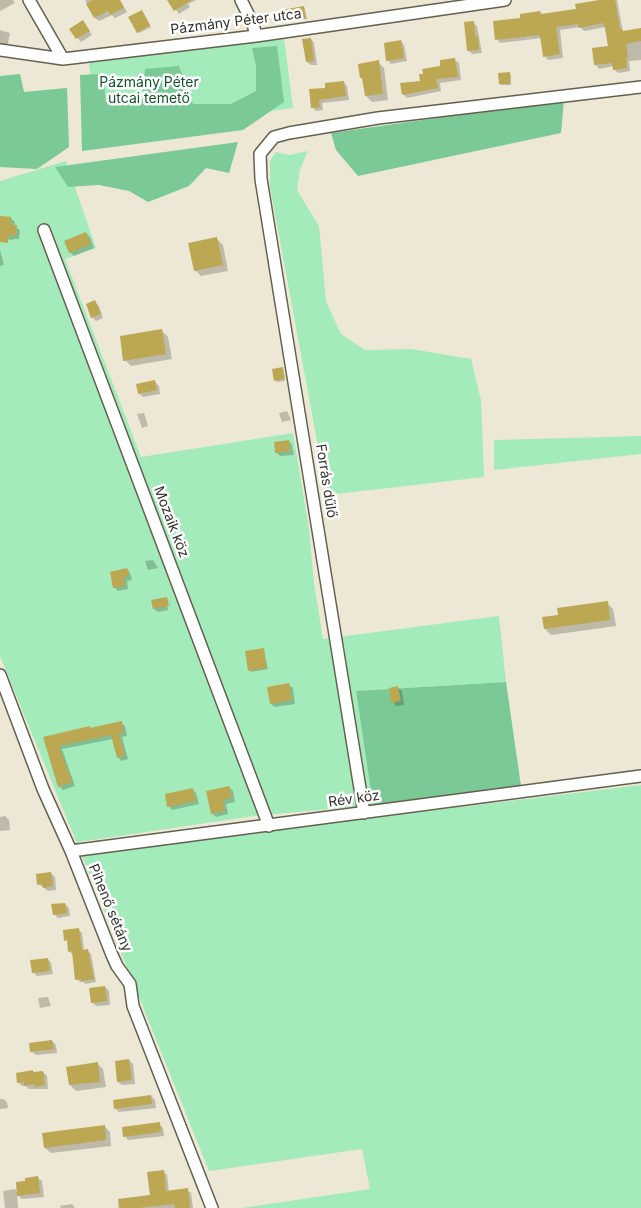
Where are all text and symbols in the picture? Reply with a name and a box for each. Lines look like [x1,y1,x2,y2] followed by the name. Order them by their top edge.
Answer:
[169,6,303,38] street label: Pázmány Péter utca
[99,75,199,108] park label: Pázmány Péter utcai temető
[312,443,340,519] street label: Forrás dűlő
[150,484,192,560] street label: Mozaik köz
[327,787,381,811] street label: Rév köz
[85,862,135,954] street label: Pihenő sétány

